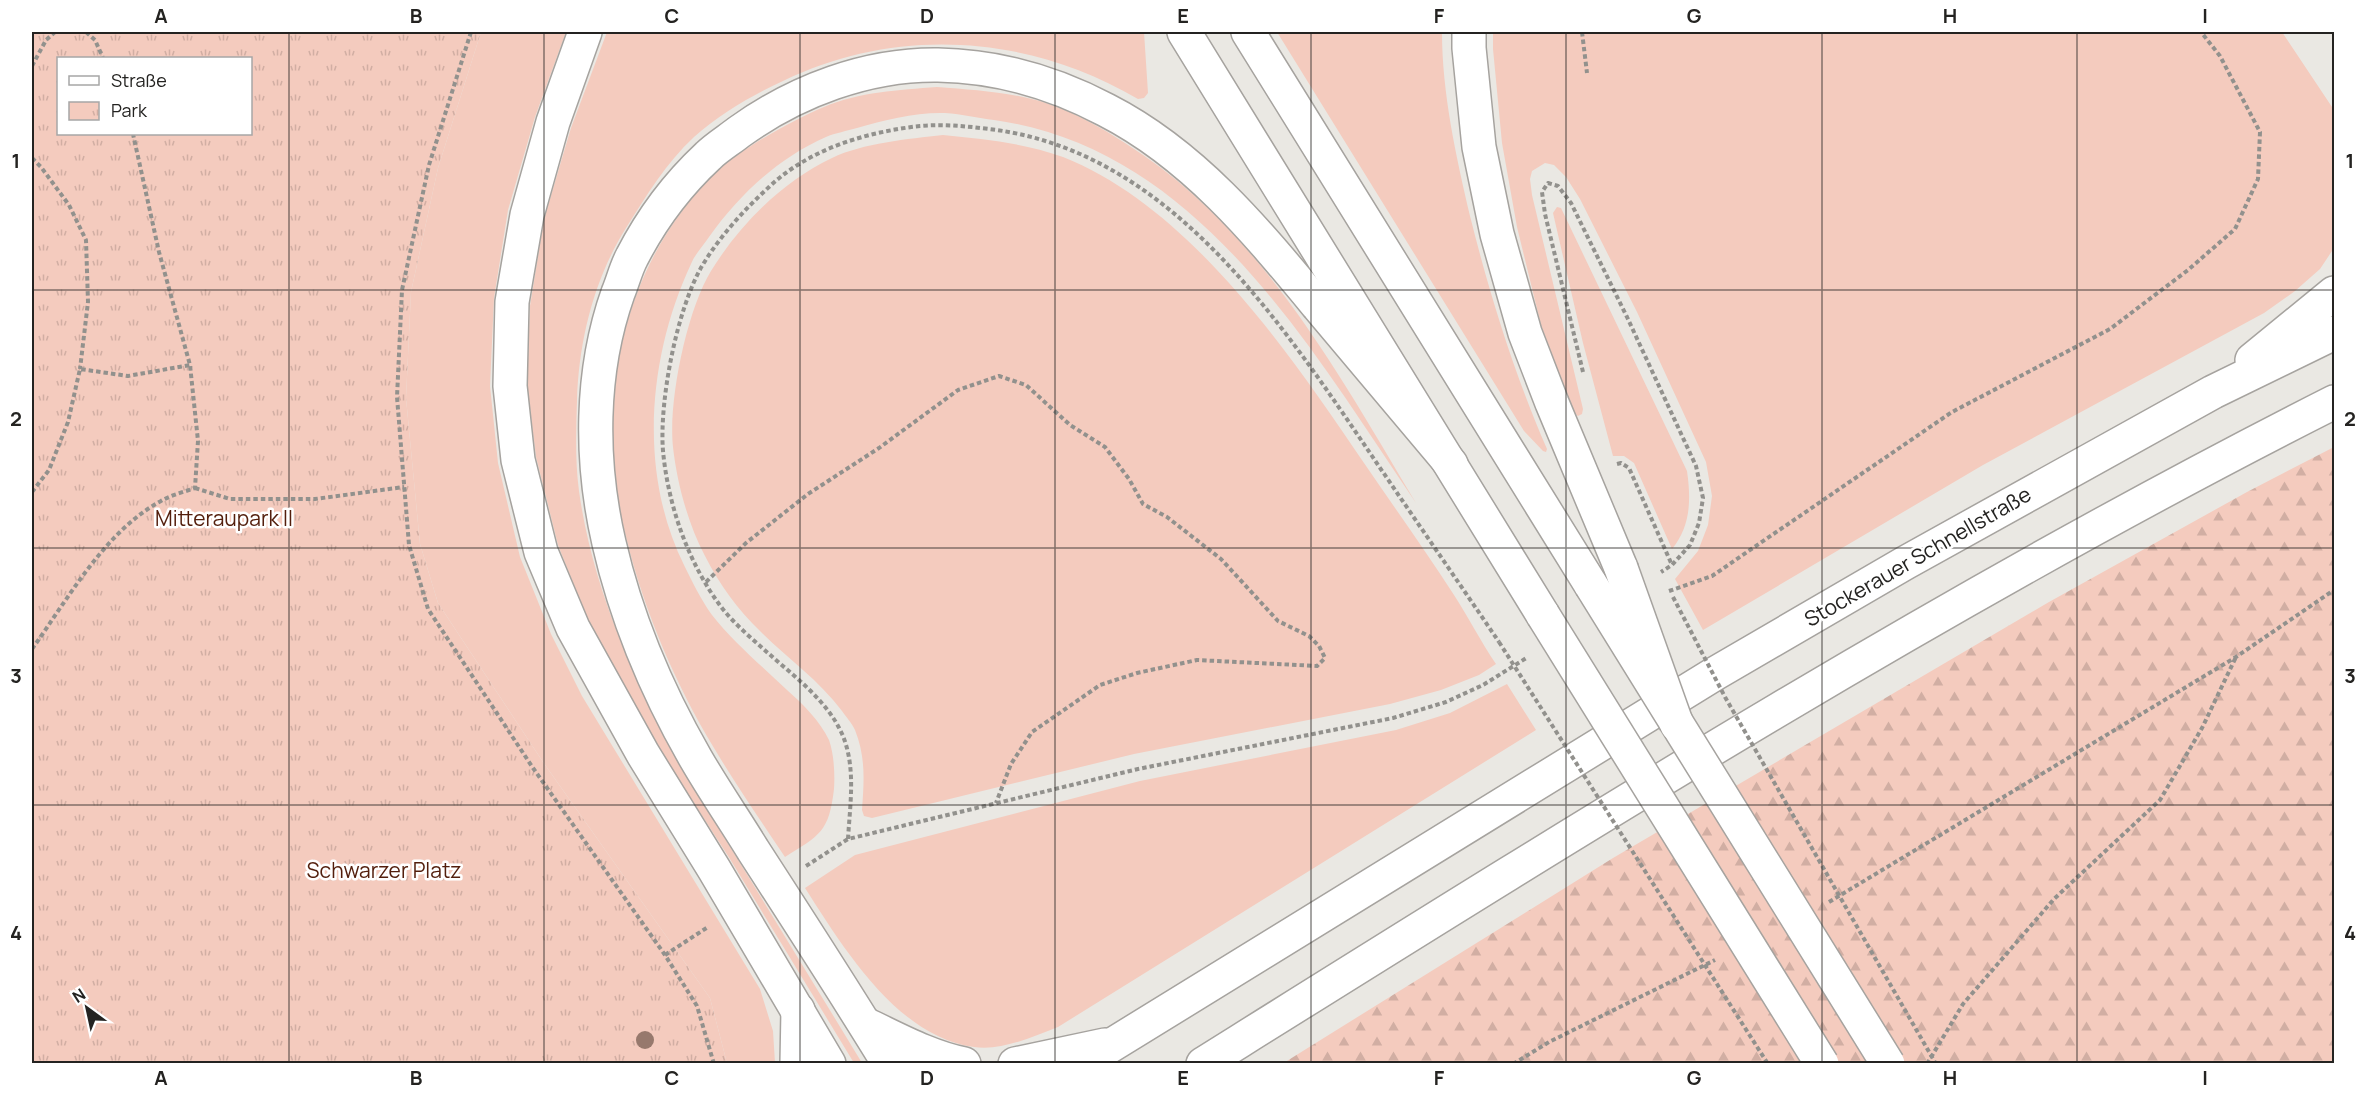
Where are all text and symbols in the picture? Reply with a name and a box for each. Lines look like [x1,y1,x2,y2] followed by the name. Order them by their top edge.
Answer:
[154,2,168,29] text: A
[410,2,423,29] text: B
[665,2,679,29] text: C
[920,2,934,29] text: D
[1177,2,1189,29] text: E
[1434,2,1445,29] text: F
[1687,2,1702,29] text: G
[1943,2,1957,29] text: H
[2202,2,2208,29] text: I
[57,57,252,135] legend
[111,68,167,92] text: Straße
[111,98,148,122] text: Park
[12,147,20,174] text: 1
[2346,147,2354,174] text: 1
[10,405,22,432] text: 2
[2344,405,2356,432] text: 2
[1799,480,2036,633] street label: Stockerauer Schnellstraße
[155,504,293,532] park label: Mitteraupark II
[10,662,22,689] text: 3
[2344,662,2356,689] text: 3
[307,856,461,884] park label: Schwarzer Platz
[10,919,22,946] text: 4
[2344,919,2356,946] text: 4
[57,978,117,1038] north arrow
[68,983,90,1008] text: N
[154,1064,168,1091] text: A
[410,1064,423,1091] text: B
[665,1064,679,1091] text: C
[920,1064,934,1091] text: D
[1177,1064,1189,1091] text: E
[1434,1064,1445,1091] text: F
[1687,1064,1702,1091] text: G
[1943,1064,1957,1091] text: H
[2202,1064,2208,1091] text: I

